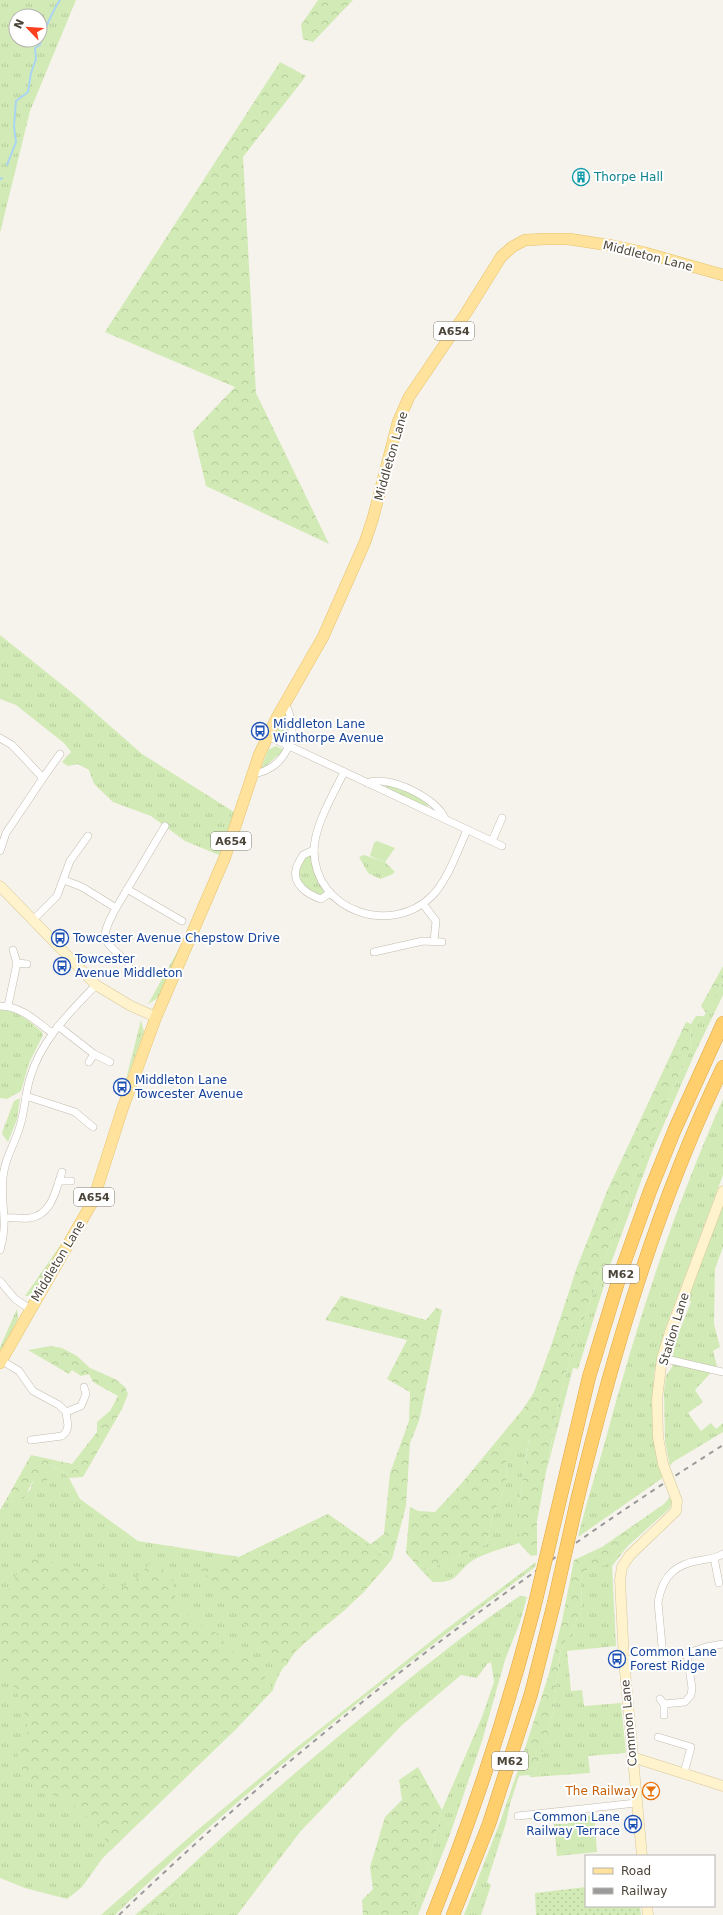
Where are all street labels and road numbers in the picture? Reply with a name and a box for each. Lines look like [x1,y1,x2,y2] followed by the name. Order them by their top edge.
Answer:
[602,238,694,274] street label: Middleton Lane
[434,322,474,340] road number: A654
[372,410,410,502] street label: Middleton Lane
[211,832,251,850] road number: A654
[74,1188,114,1206] road number: A654
[28,1218,88,1304] street label: Middleton Lane
[603,1265,639,1283] road number: M62
[656,1291,692,1367] street label: Station Lane
[618,1679,640,1767] street label: Common Lane
[492,1752,528,1770] road number: M62

